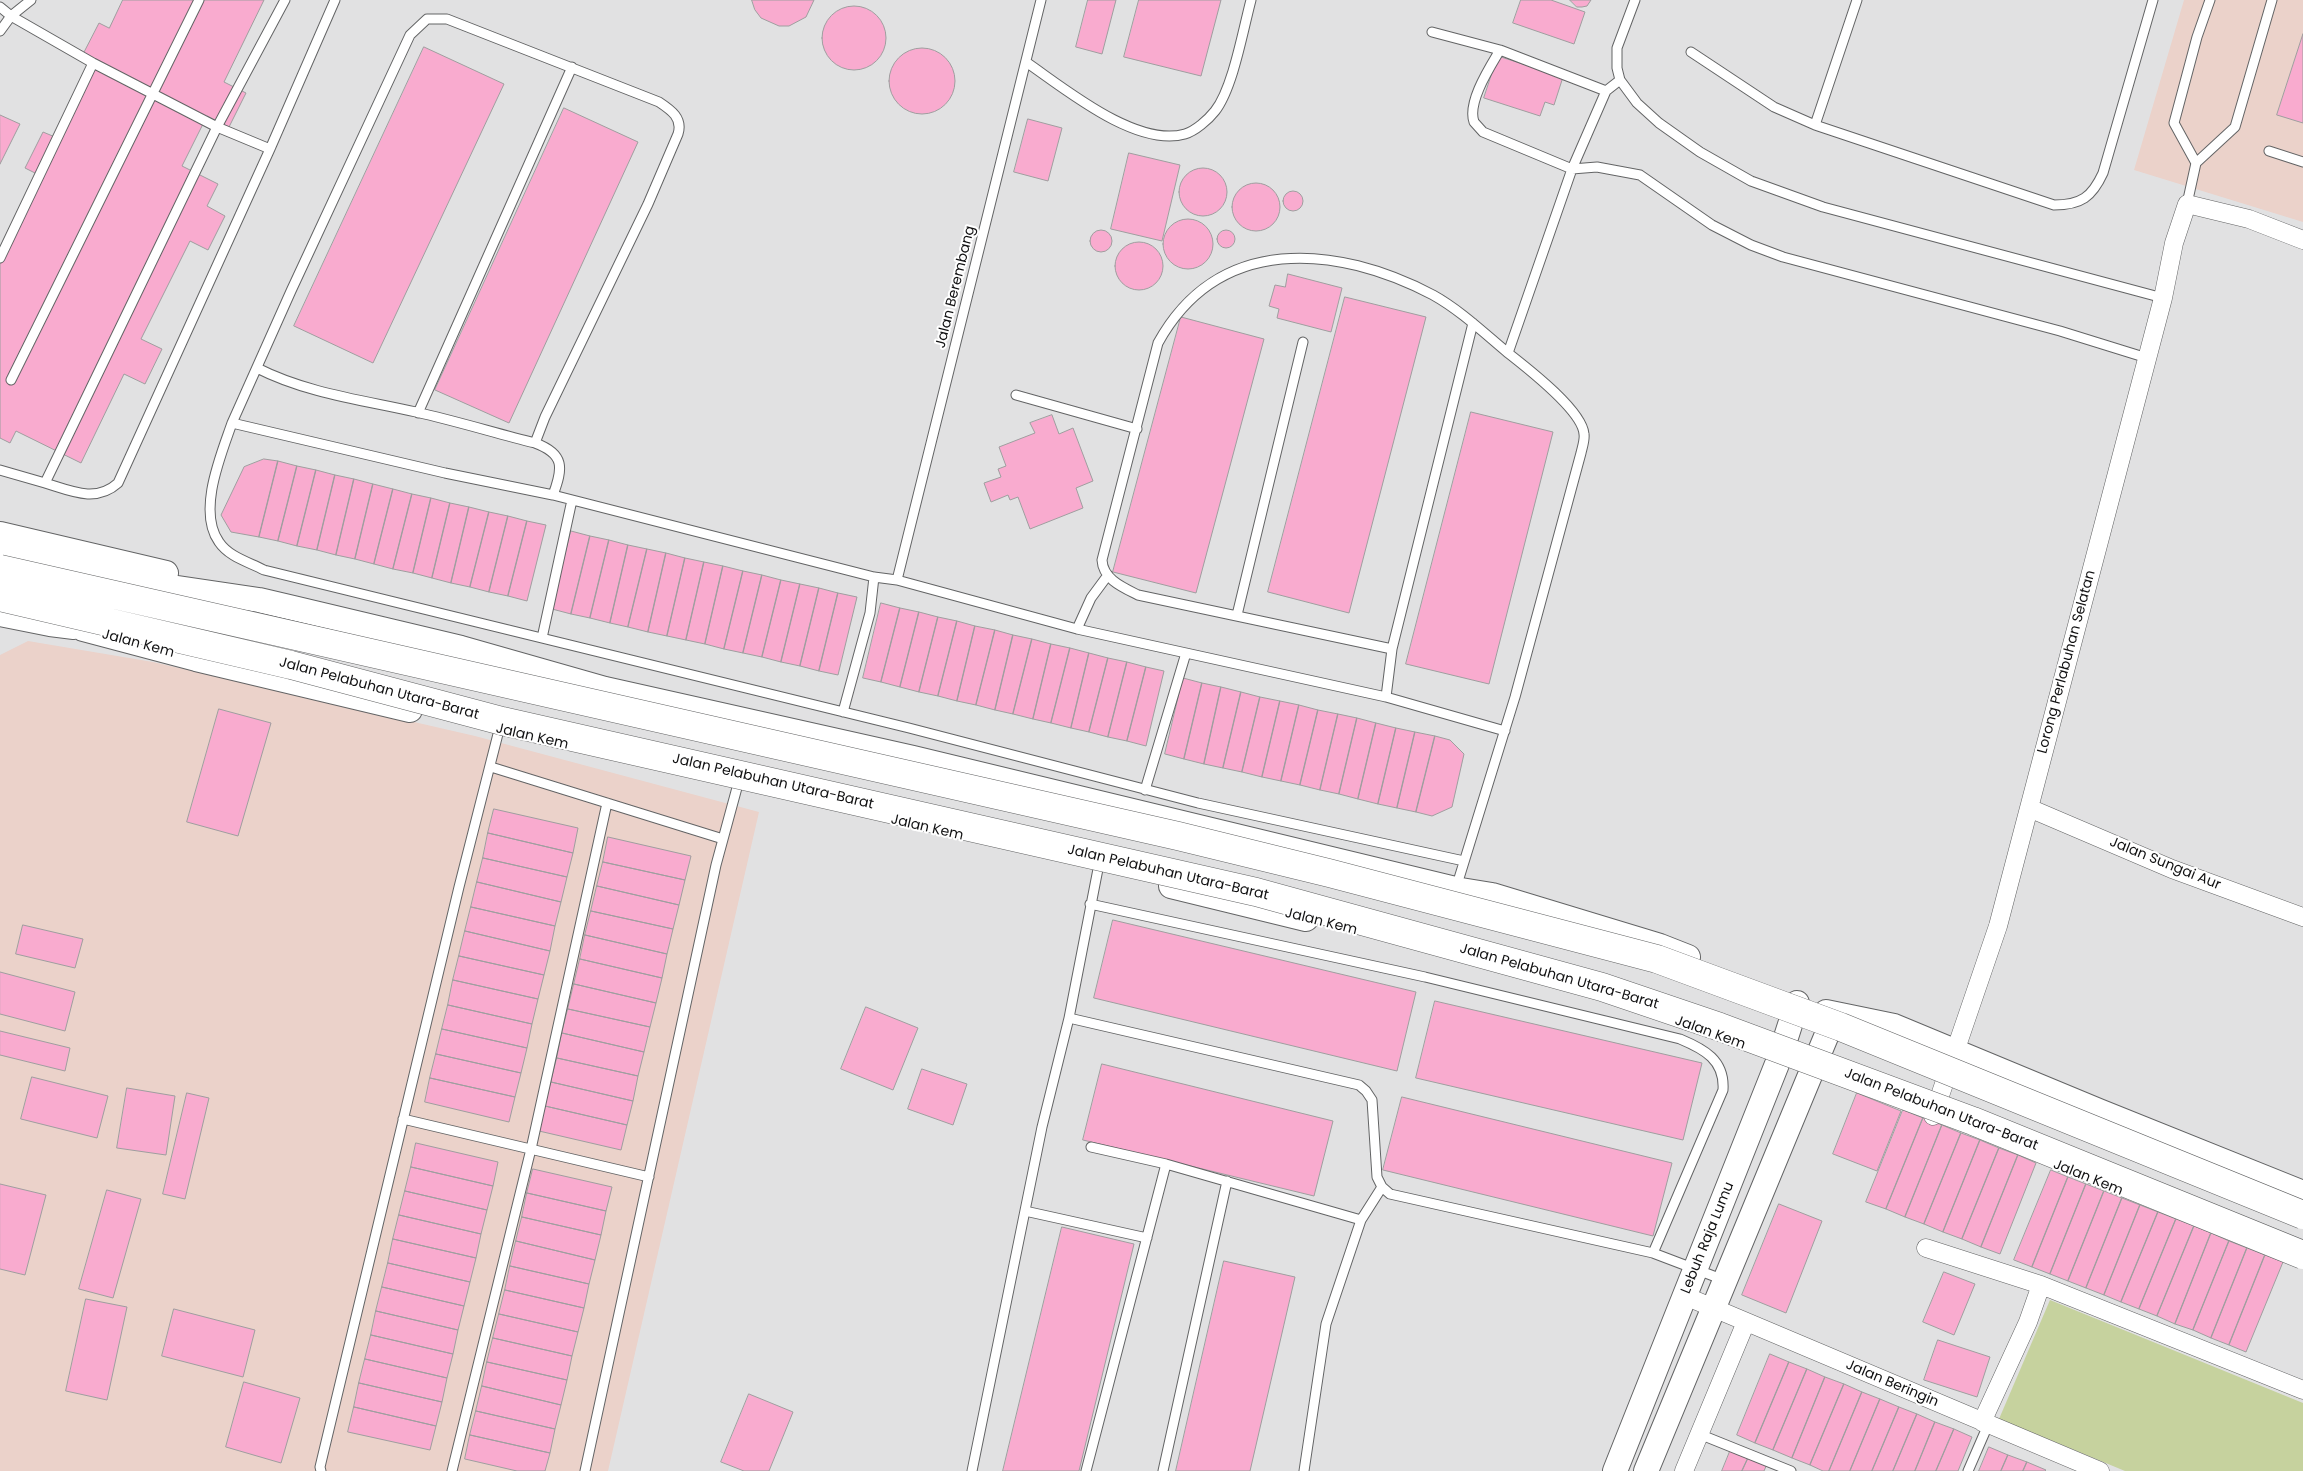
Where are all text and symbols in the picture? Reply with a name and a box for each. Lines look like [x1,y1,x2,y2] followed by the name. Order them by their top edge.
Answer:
[933,224,979,350] street label: Jalan Berembang
[2034,568,2100,756] street label: Lorong Perlabuhan Selatan
[100,626,176,662] street label: Jalan Kem
[277,654,481,724] street label: Jalan Pelabuhan Utara-Barat
[494,720,570,754] street label: Jalan Kem
[671,751,875,813] street label: Jalan Pelabuhan Utara-Barat
[889,811,965,845] street label: Jalan Kem
[2107,834,2223,894] street label: Jalan Sungai Aur
[1066,842,1270,904] street label: Jalan Pelabuhan Utara-Barat
[1283,905,1359,939] street label: Jalan Kem
[1458,941,1660,1013] street label: Jalan Pelabuhan Utara-Barat
[1672,1012,1748,1054] street label: Jalan Kem
[1842,1065,2040,1155] street label: Jalan Pelabuhan Utara-Barat
[2051,1156,2125,1200] street label: Jalan Kem
[1678,1180,1738,1296] street label: Lebuh Raja Lumu
[1843,1357,1941,1411] street label: Jalan Beringin

